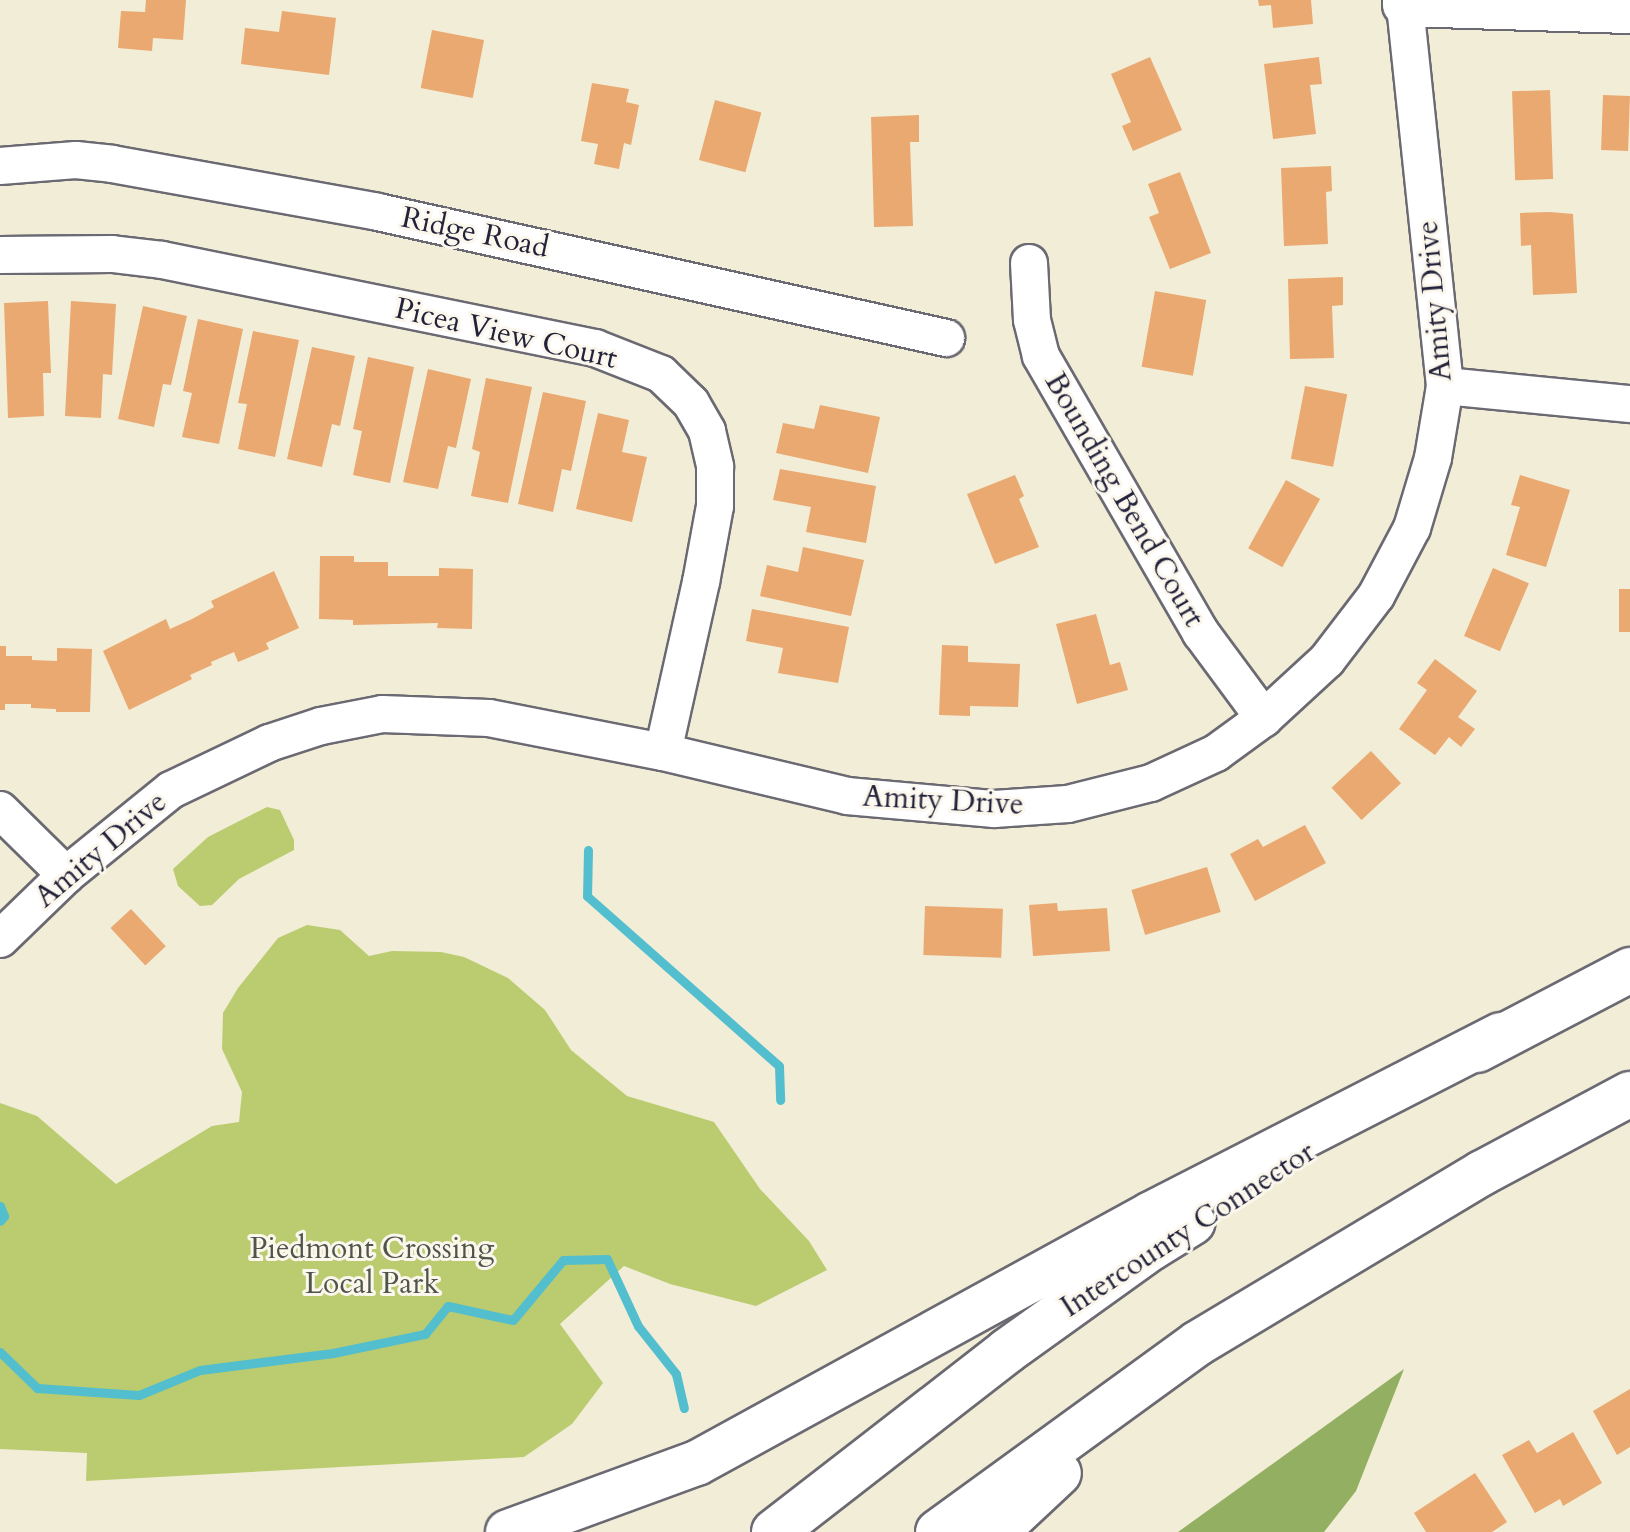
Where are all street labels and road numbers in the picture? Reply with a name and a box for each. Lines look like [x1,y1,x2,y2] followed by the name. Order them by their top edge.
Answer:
[398,200,552,266] street label: Ridge Road
[1410,219,1460,383] street label: Amity Drive
[391,291,621,377] street label: Picea View Court
[1037,366,1211,634] street label: Bounding Bend Court
[862,779,1024,823] street label: Amity Drive
[28,784,174,916] street label: Amity Drive
[1054,1134,1322,1326] street label: Intercounty Connector

